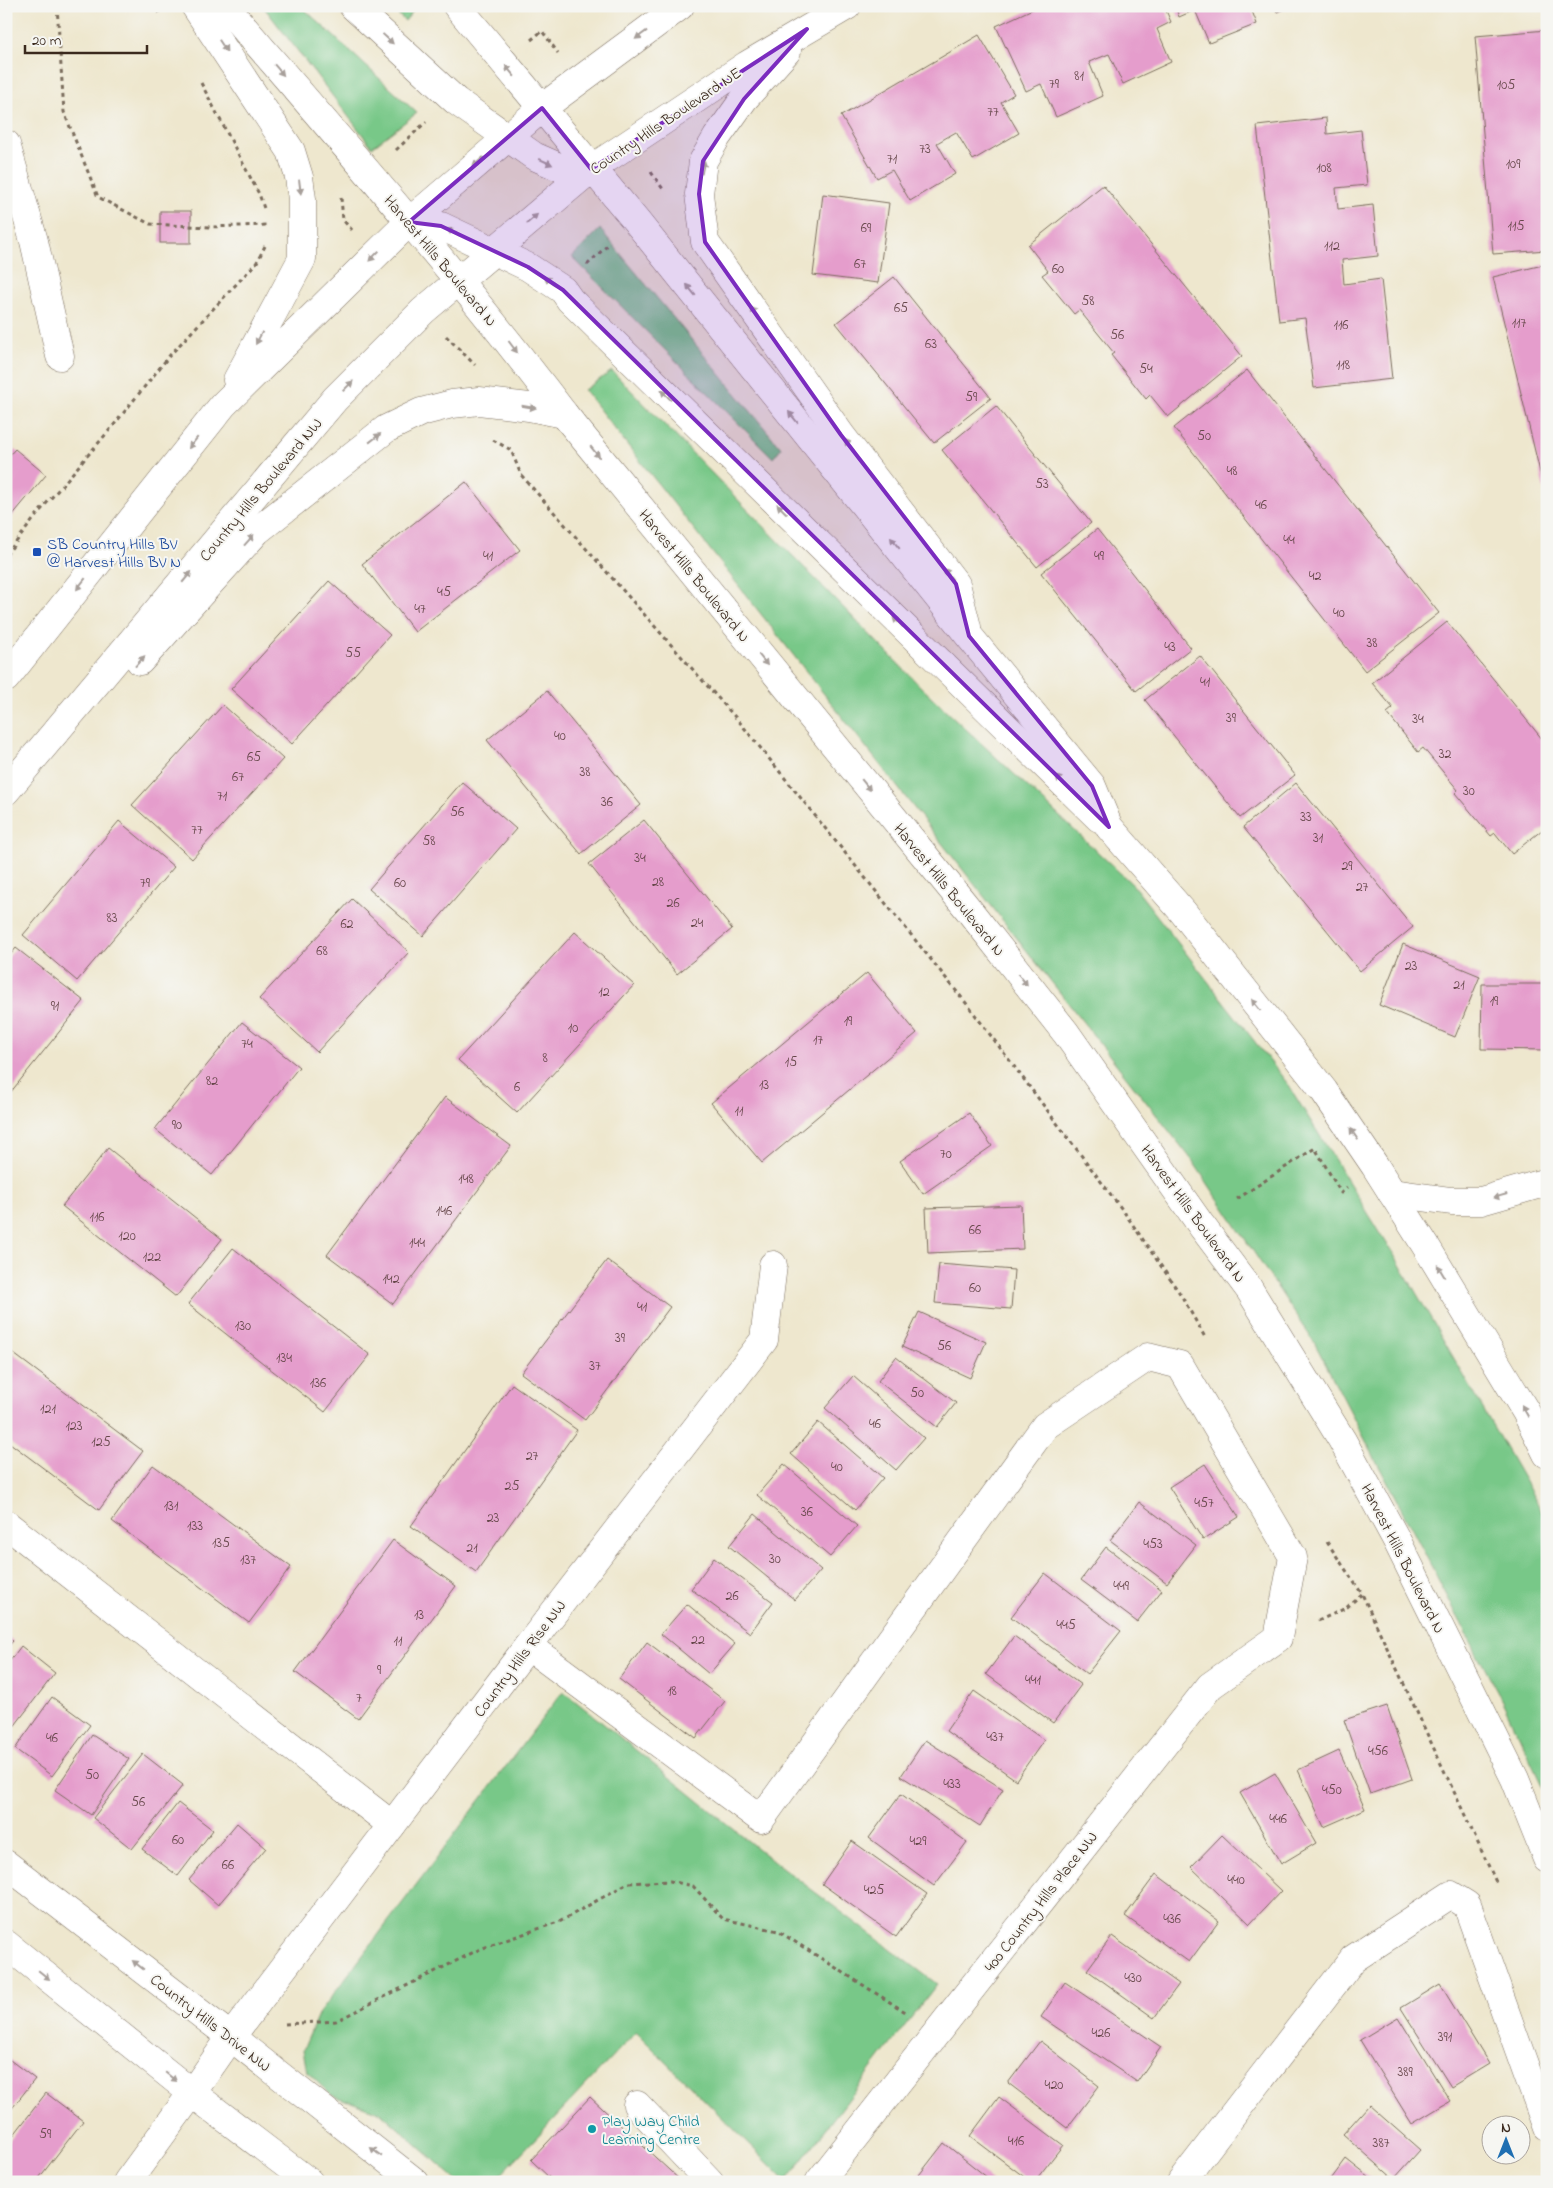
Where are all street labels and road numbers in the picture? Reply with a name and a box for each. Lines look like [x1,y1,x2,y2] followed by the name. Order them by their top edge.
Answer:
[585,62,747,181] street label: Country Hills Boulevard NE
[377,190,502,332] street label: Harvest Hills Boulevard N
[194,413,329,567] street label: Country Hills Boulevard NW
[632,504,755,648] street label: Harvest Hills Boulevard N
[887,818,1010,962] street label: Harvest Hills Boulevard N
[1134,1140,1251,1288] street label: Harvest Hills Boulevard N
[1354,1480,1450,1638] street label: Harvest Hills Boulevard N
[469,1596,573,1723] street label: Country Hills Rise NW
[979,1827,1104,1978] street label: 400 Country Hills Place NW
[144,1969,275,2078] street label: Country Hills Drive NW

